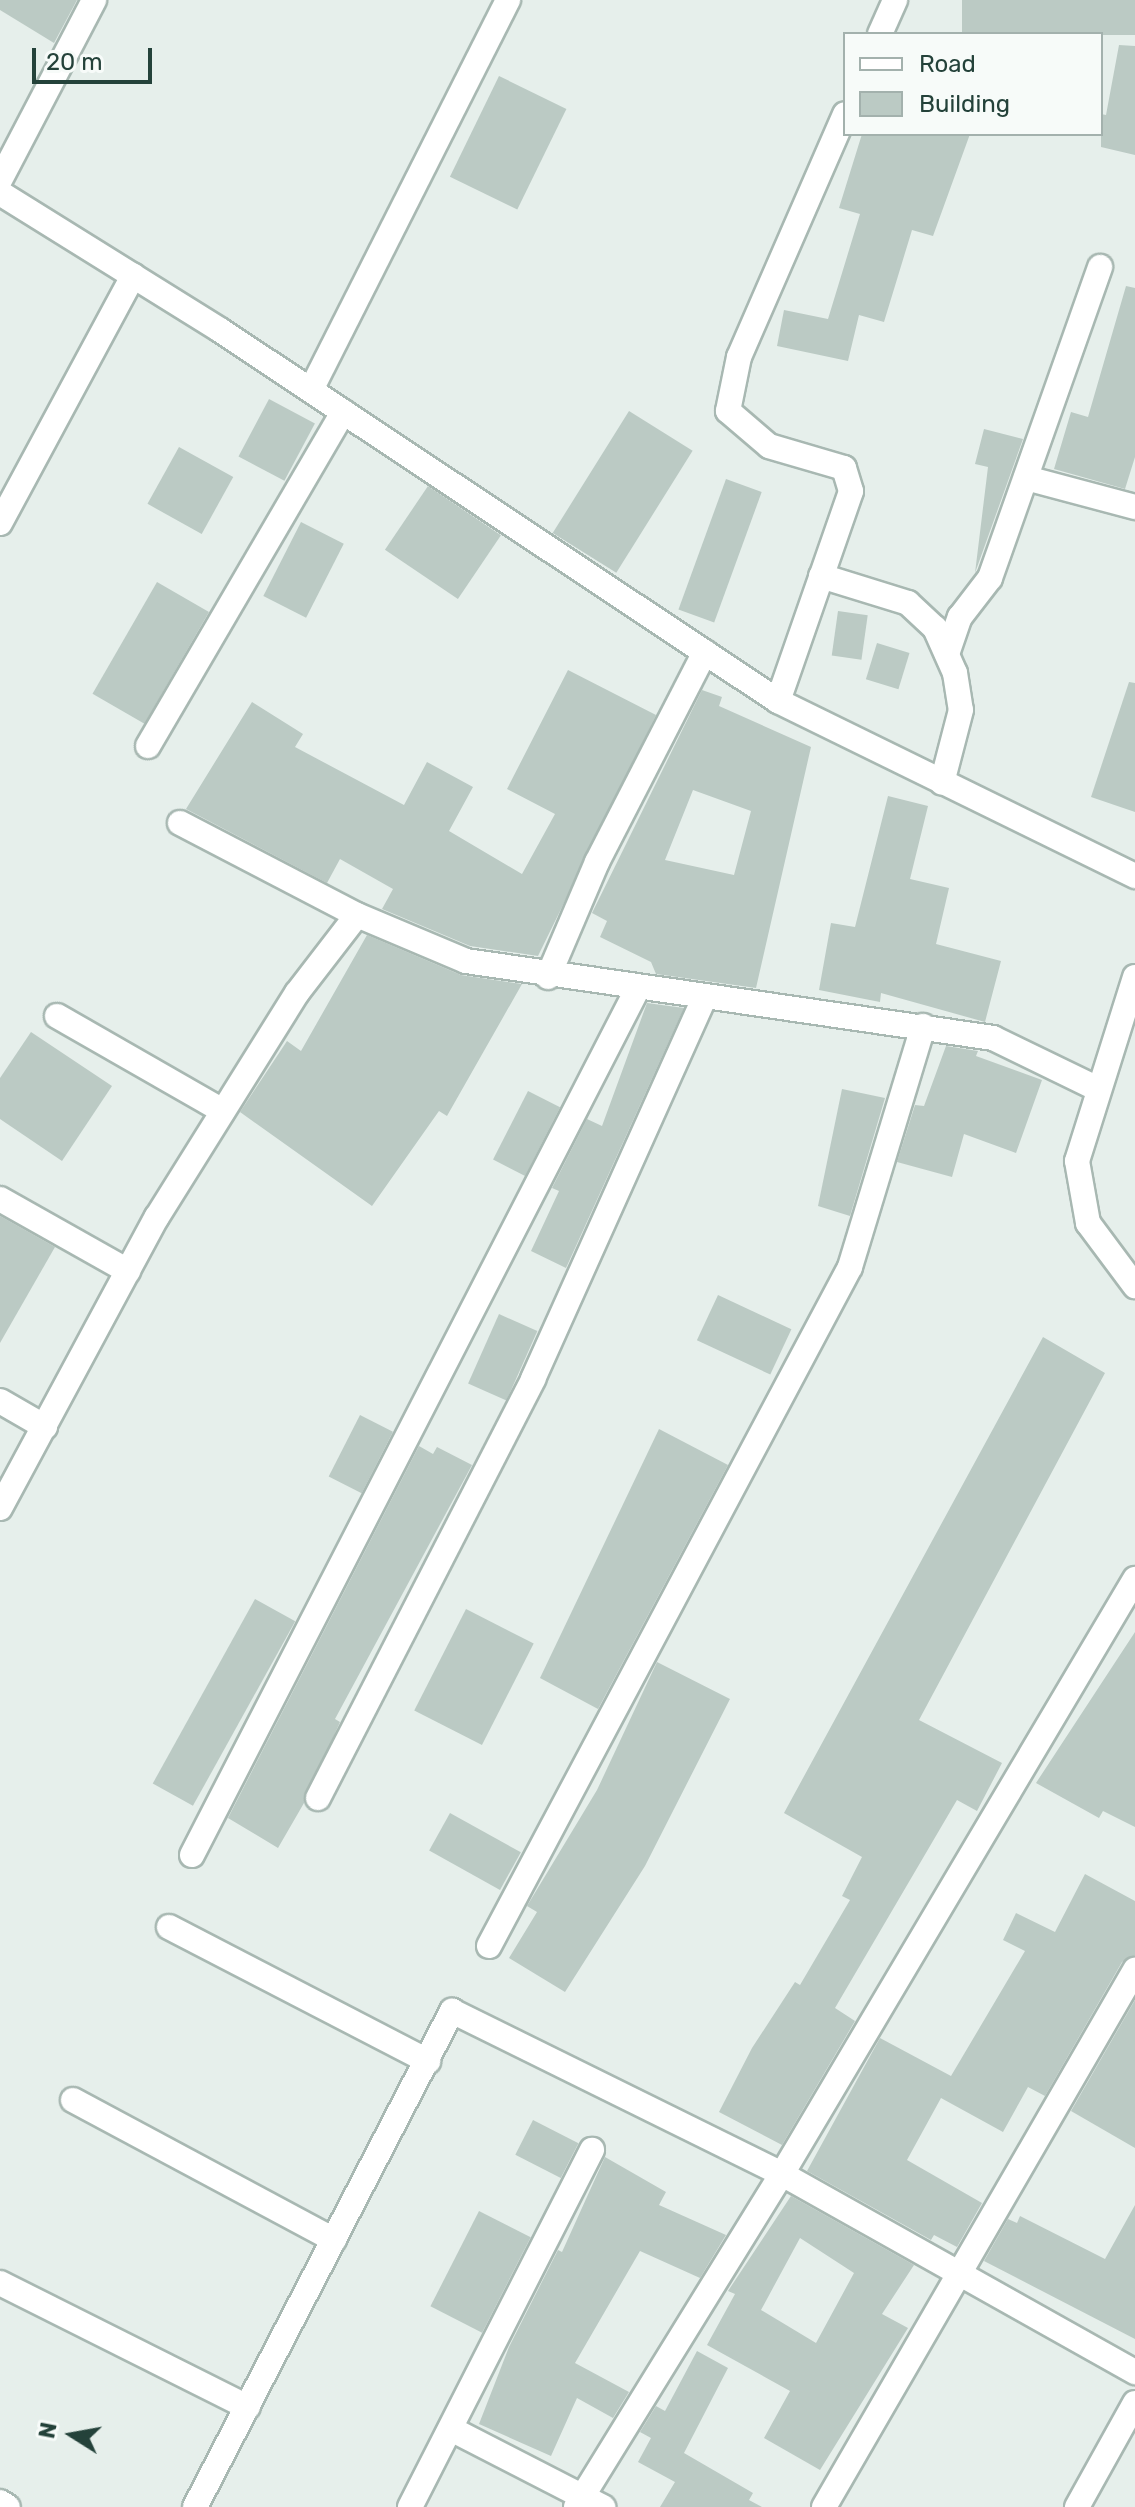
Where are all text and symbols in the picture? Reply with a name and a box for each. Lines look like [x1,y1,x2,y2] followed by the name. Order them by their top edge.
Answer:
[36,32,156,82] scale bar
[843,32,1103,136] legend
[46,48,103,76] text: 20 m
[919,50,976,78] text: Road
[919,90,1010,118] text: Building
[32,2395,112,2475] north arrow
[33,2420,63,2441] text: N

